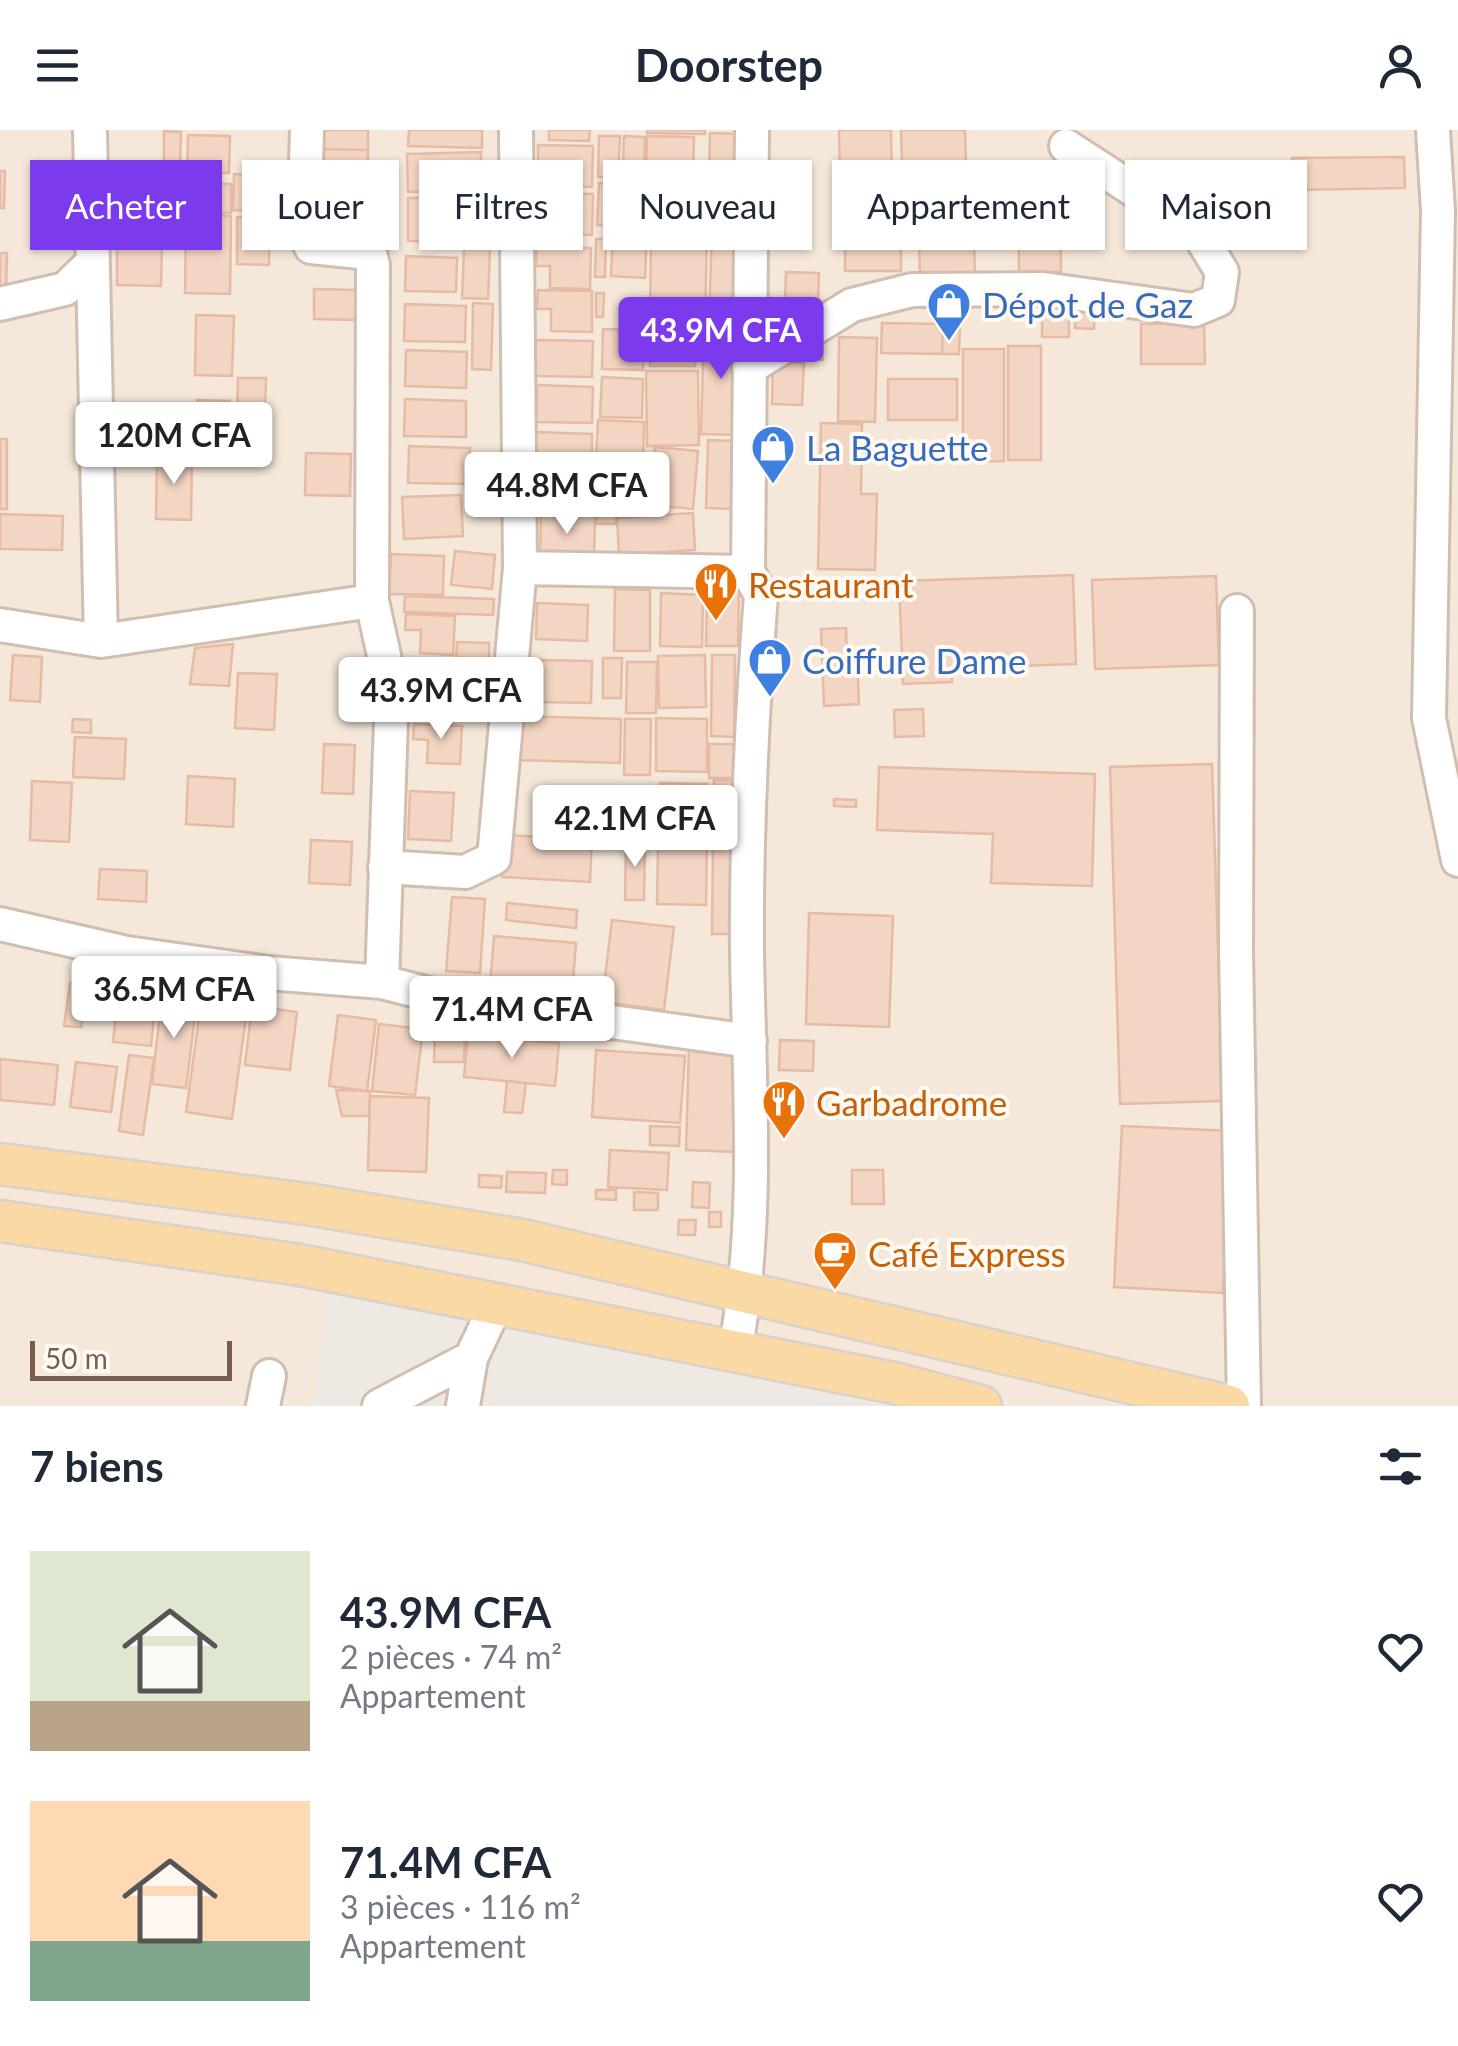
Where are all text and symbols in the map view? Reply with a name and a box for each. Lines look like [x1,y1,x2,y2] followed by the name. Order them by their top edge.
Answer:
[30,38,85,93] icon: menu
[635,38,823,92] text: Doorstep
[1373,38,1428,93] icon: person
[30,160,222,250] chip: Acheter
[242,160,399,250] chip: Louer
[419,160,583,250] chip: Filtres
[603,160,812,250] chip: Nouveau
[832,160,1105,250] chip: Appartement
[1125,160,1307,250] chip: Maison
[926,281,972,342] shop icon: Dépot de Gaz
[982,283,1193,325] place label: Dépot de Gaz
[607,297,835,382] pin: 43.9M CFA
[641,310,801,349] text: 43.9M CFA
[71,402,277,487] pin: 120M CFA
[97,415,251,454] text: 120M CFA
[750,424,796,485] shop icon: La Baguette
[806,426,988,468] place label: La Baguette
[453,452,681,537] pin: 44.8M CFA
[487,465,647,504] text: 44.8M CFA
[693,561,739,622] restaurant icon: Restaurant
[748,563,914,605] place label: Restaurant
[747,637,793,698] shop icon: Coiffure Dame
[802,639,1026,681] place label: Coiffure Dame
[327,657,555,742] pin: 43.9M CFA
[361,670,521,709] text: 43.9M CFA
[521,785,749,870] pin: 42.1M CFA
[555,798,715,837] text: 42.1M CFA
[60,956,288,1041] pin: 36.5M CFA
[94,969,254,1008] text: 36.5M CFA
[398,976,626,1061] pin: 71.4M CFA
[432,989,592,1028] text: 71.4M CFA
[761,1079,807,1140] restaurant icon: Garbadrome
[816,1081,1007,1123] place label: Garbadrome
[812,1230,858,1291] cafe icon: Café Express
[868,1232,1066,1274] place label: Café Express
[30,1336,232,1380] scale bar
[45,1341,108,1375] text: 50 m
[1373,1439,1428,1494] icon: filters
[30,1441,164,1491] text: 7 biens
[340,1587,551,1637] text: 43.9M CFA
[110,1591,230,1711] icon: home
[1373,1624,1428,1679] icon: heart
[340,1637,562,1676] text: 2 pièces · 74 m²
[340,1676,526,1715] text: Appartement
[340,1837,551,1887] text: 71.4M CFA
[110,1841,230,1961] icon: home
[1373,1874,1428,1929] icon: heart
[340,1887,581,1926] text: 3 pièces · 116 m²
[340,1926,526,1965] text: Appartement

